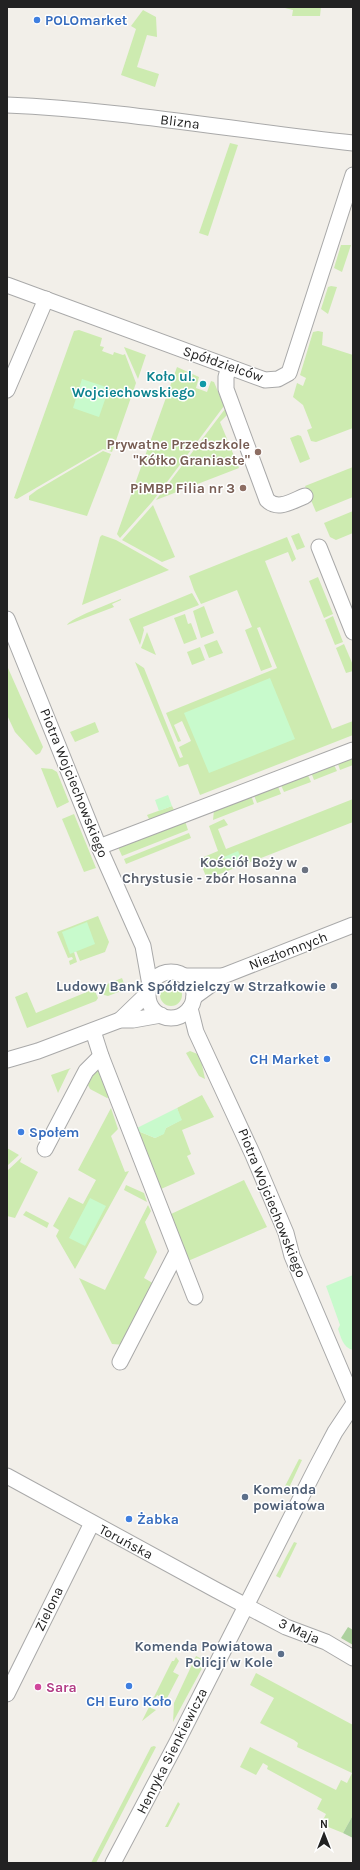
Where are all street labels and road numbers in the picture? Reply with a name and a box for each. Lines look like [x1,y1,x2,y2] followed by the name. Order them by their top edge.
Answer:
[159,111,201,133] street label: Blizna
[181,342,265,386] street label: Spółdzielców
[36,706,112,860] street label: Piotra Wojciechowskiego
[246,928,330,974] street label: Niezłomnych
[234,1126,310,1280] street label: Piotra Wojciechowskiego
[96,1521,156,1563] street label: Toruńska
[31,1584,67,1634] street label: Zielona
[276,1614,322,1648] street label: 3 Maja
[133,1685,211,1817] street label: Henryka Sienkiewicza

